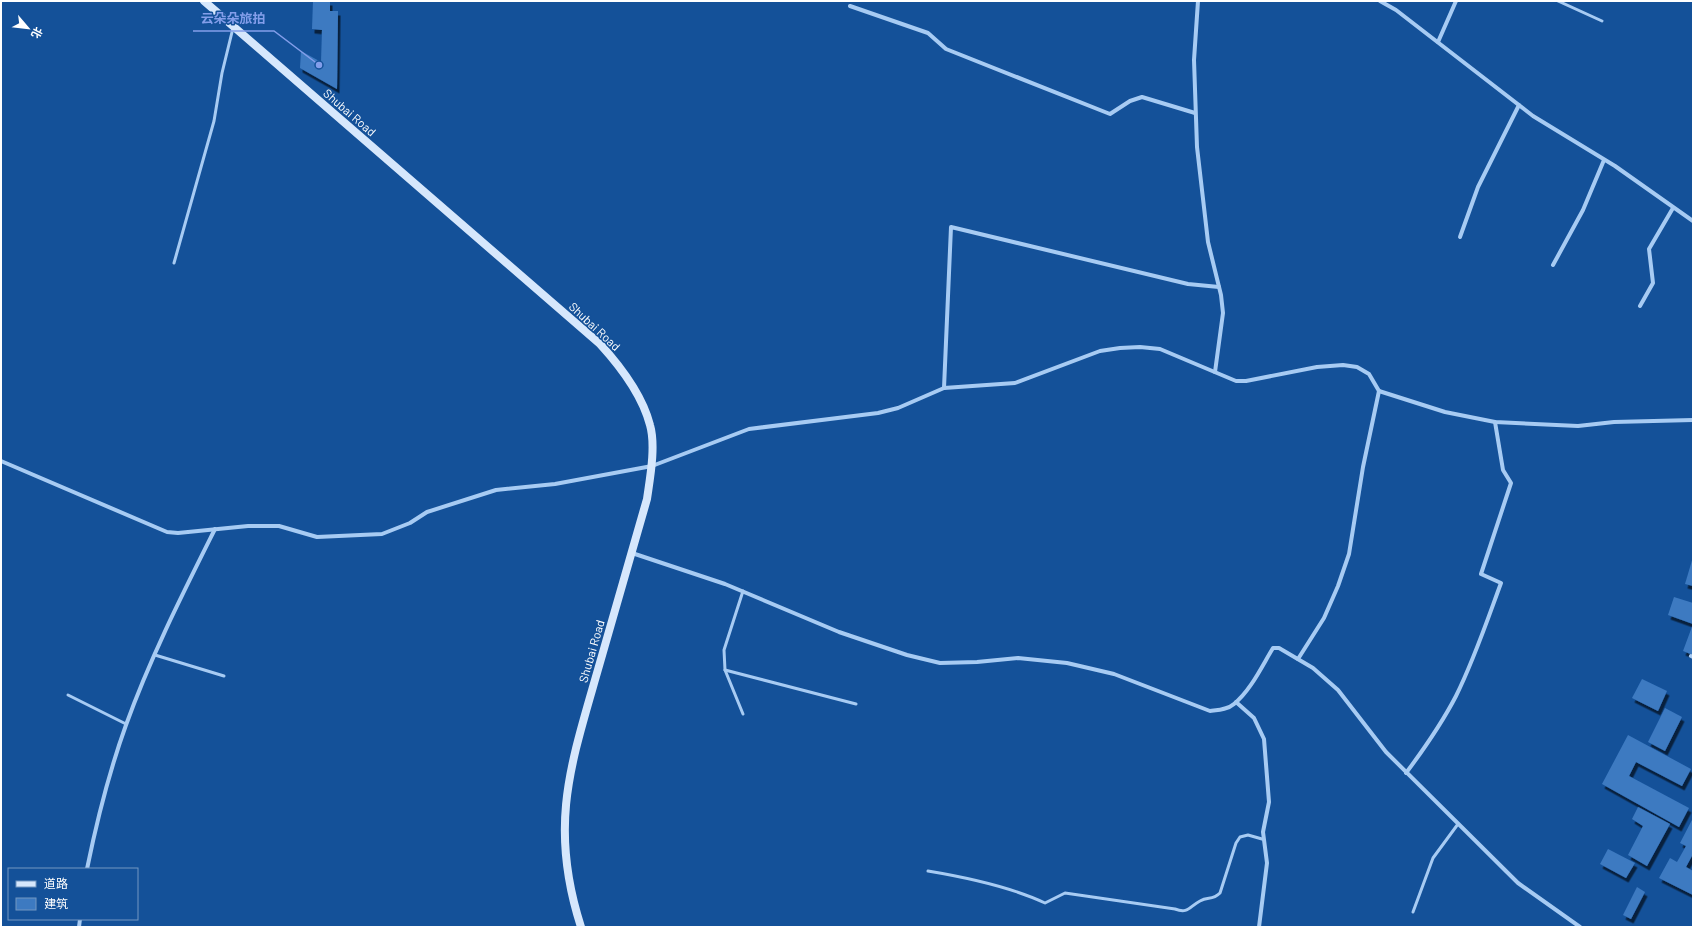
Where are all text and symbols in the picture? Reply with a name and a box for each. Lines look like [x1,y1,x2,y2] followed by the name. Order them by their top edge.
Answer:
[193,6,274,31] callout: 云朵朵旅拍
[8,8,48,48] north arrow
[200,10,266,26] text: 云朵朵旅拍
[29,25,46,41] text: 北
[321,86,379,138] street label: Shubai Road
[567,299,623,353] street label: Shubai Road
[575,618,607,684] street label: Shubai Road
[8,868,138,920] legend
[44,876,68,890] text: 道路
[44,896,68,910] text: 建筑

